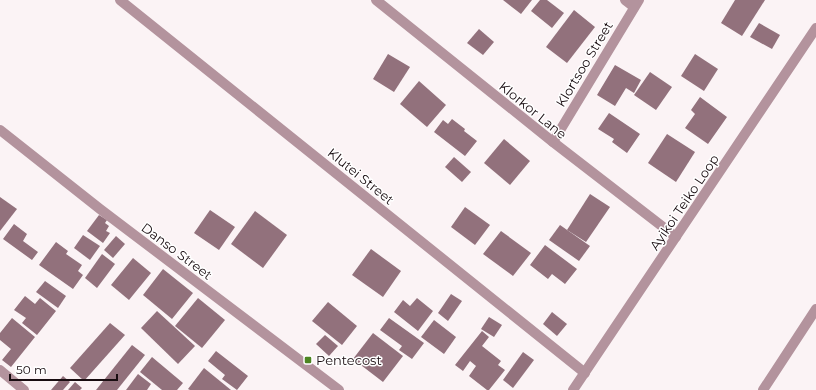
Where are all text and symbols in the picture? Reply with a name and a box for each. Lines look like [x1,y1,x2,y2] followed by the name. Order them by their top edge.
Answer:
[552,18,616,110] street label: Klortsoo Street
[496,78,570,142] street label: Klorkor Lane
[325,144,397,208] street label: Klutei Street
[646,151,722,253] street label: Ayikoi Teiko Loop
[138,219,216,283] street label: Danso Street
[316,352,382,368] place label: Pentecost
[303,355,313,365] marker: Pentecost
[10,356,117,382] scale bar
[16,362,47,377] text: 50 m

